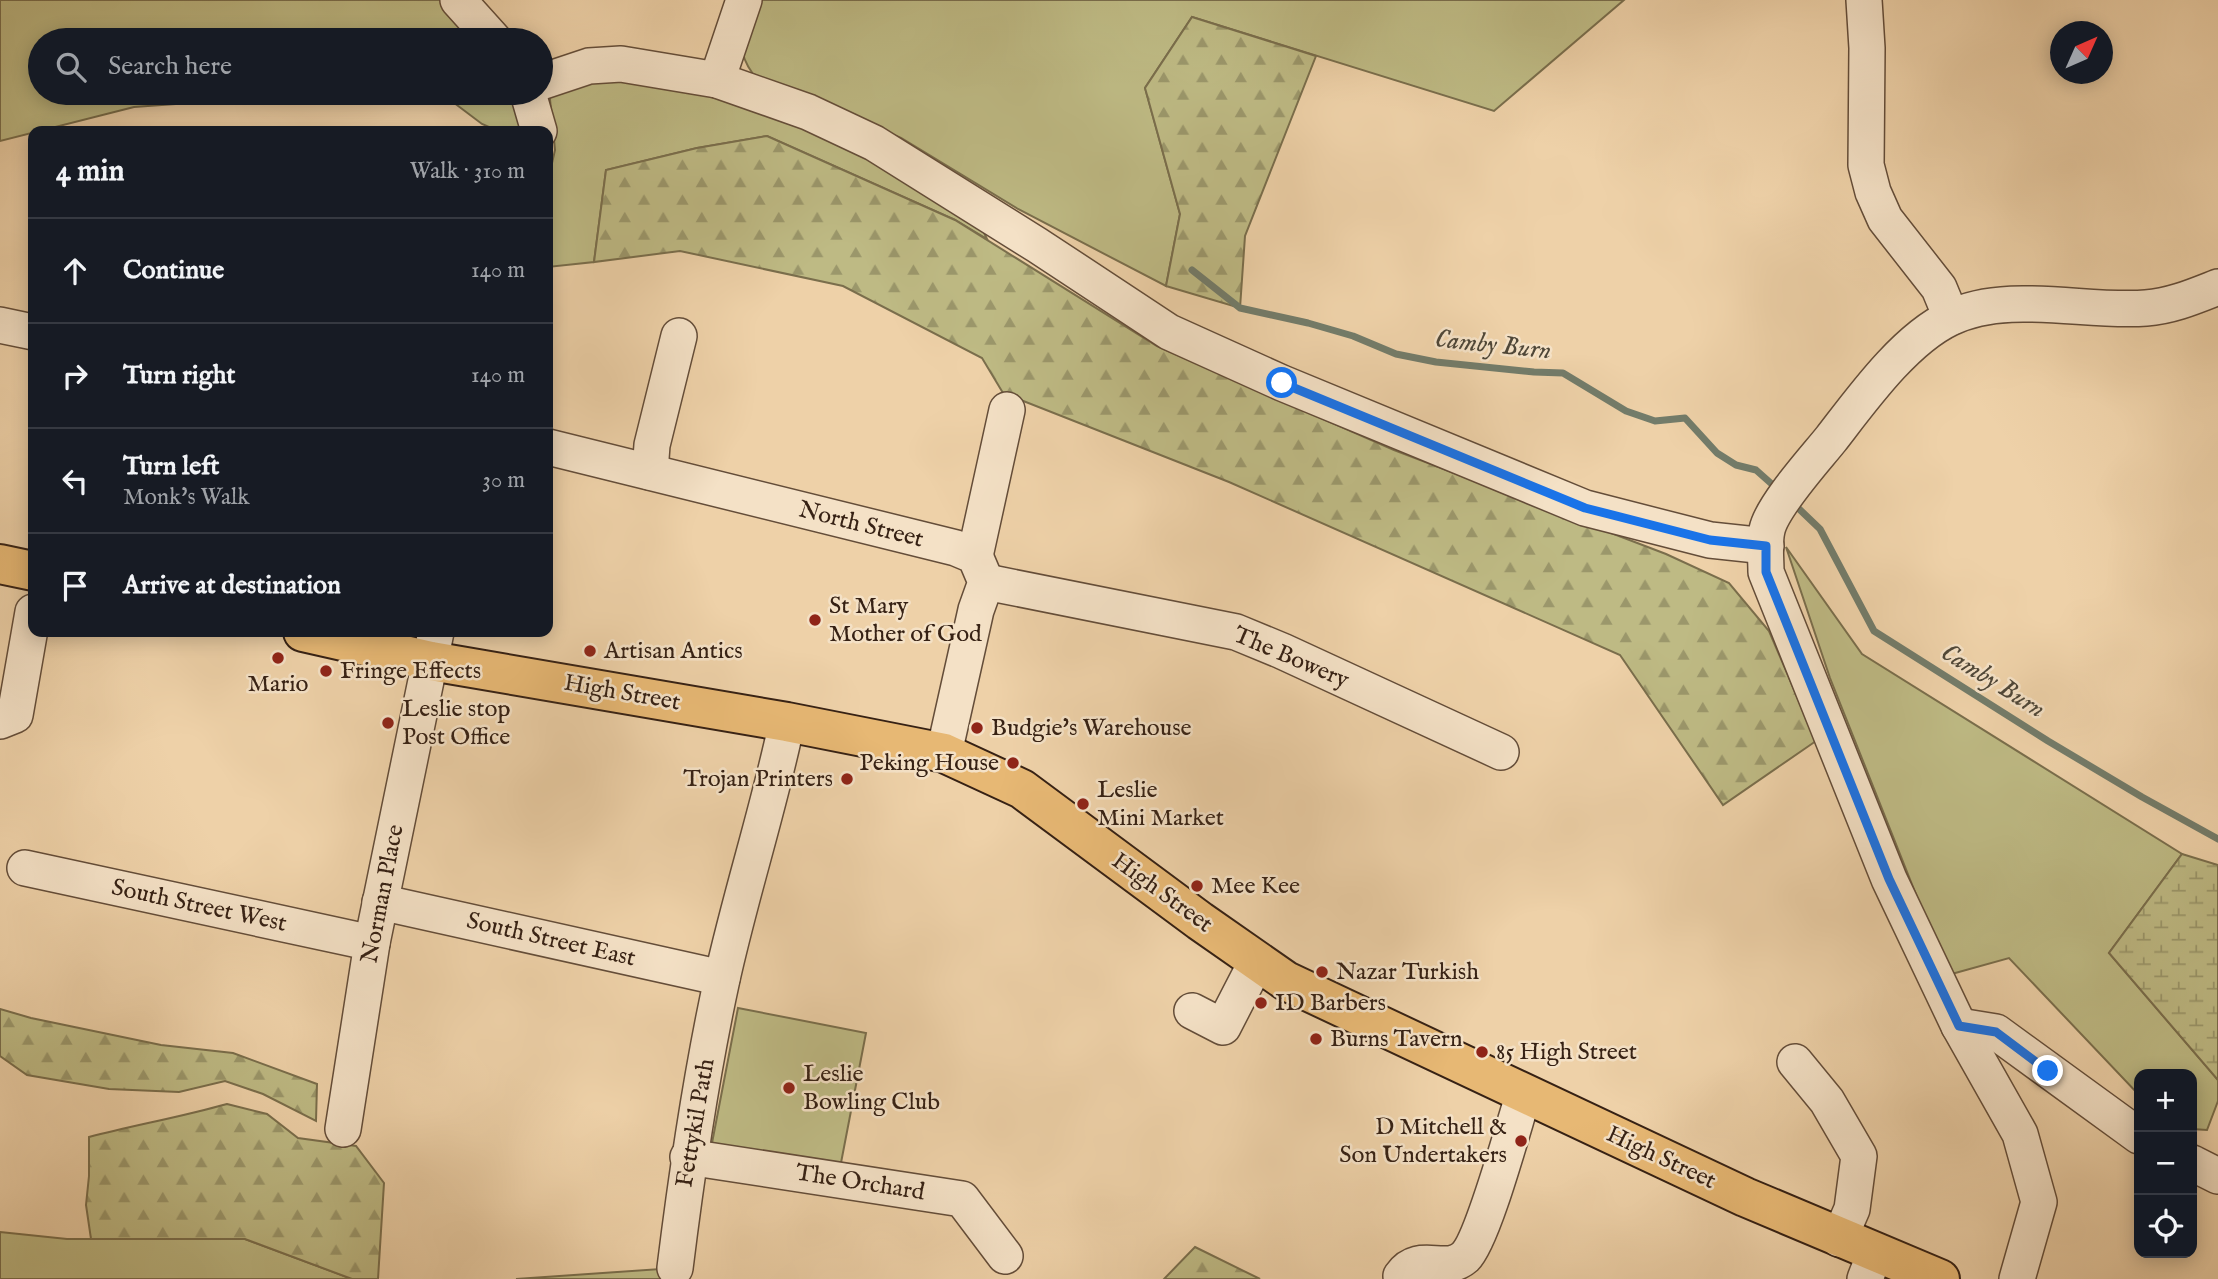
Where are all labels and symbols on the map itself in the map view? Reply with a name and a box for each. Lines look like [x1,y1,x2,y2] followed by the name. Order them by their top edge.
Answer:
[2050,21,2113,84] north arrow
[1433,322,1553,368] water label: Camby Burn
[1266,367,1297,398] route start
[795,495,927,555] street label: North Street
[829,591,982,650] place label: St Mary Mother of God
[807,612,823,628] marker: St Mary Mother of God
[1229,620,1354,696] street label: The Bowery
[603,636,743,667] place label: Artisan Antics
[1935,636,2051,726] water label: Camby Burn
[582,643,598,659] marker: Artisan Antics
[270,650,286,666] marker: Mario
[340,656,481,687] place label: Fringe Effects
[318,663,334,679] marker: Fringe Effects
[561,668,683,718] street label: High Street
[248,669,309,700] place label: Mario
[402,694,510,753] place label: Leslie stop Post Office
[991,713,1192,744] place label: Budgie's Warehouse
[380,715,396,731] marker: Leslie stop Post Office
[969,720,985,736] marker: Budgie's Warehouse
[859,748,999,779] place label: Peking House
[1005,755,1021,771] marker: Peking House
[683,764,833,795] place label: Trojan Printers
[839,771,855,787] marker: Trojan Printers
[1097,775,1224,834] place label: Leslie Mini Market
[1075,796,1091,812] marker: Leslie Mini Market
[354,822,412,966] street label: Norman Place
[1105,846,1219,940] street label: High Street
[1211,871,1300,902] place label: Mee Kee
[109,872,289,940] street label: South Street West
[1189,878,1205,894] marker: Mee Kee
[464,906,638,974] street label: South Street East
[1336,957,1479,988] place label: Nazar Turkish
[1314,964,1330,980] marker: Nazar Turkish
[1275,988,1386,1019] place label: ID Barbers
[1253,995,1269,1011] marker: ID Barbers
[1330,1024,1463,1055] place label: Burns Tavern
[1308,1031,1324,1047] marker: Burns Tavern
[1496,1037,1637,1068] place label: 85 High Street
[1474,1044,1490,1060] marker: 85 High Street
[2032,1055,2063,1086] route end
[669,1056,723,1190] street label: Fettykil Path
[803,1059,940,1118] place label: Leslie Bowling Club
[781,1080,797,1096] marker: Leslie Bowling Club
[1339,1112,1507,1171] place label: D Mitchell & Son Undertakers
[1601,1119,1721,1197] street label: High Street
[1513,1133,1529,1149] marker: D Mitchell & Son Undertakers
[793,1157,927,1209] street label: The Orchard

